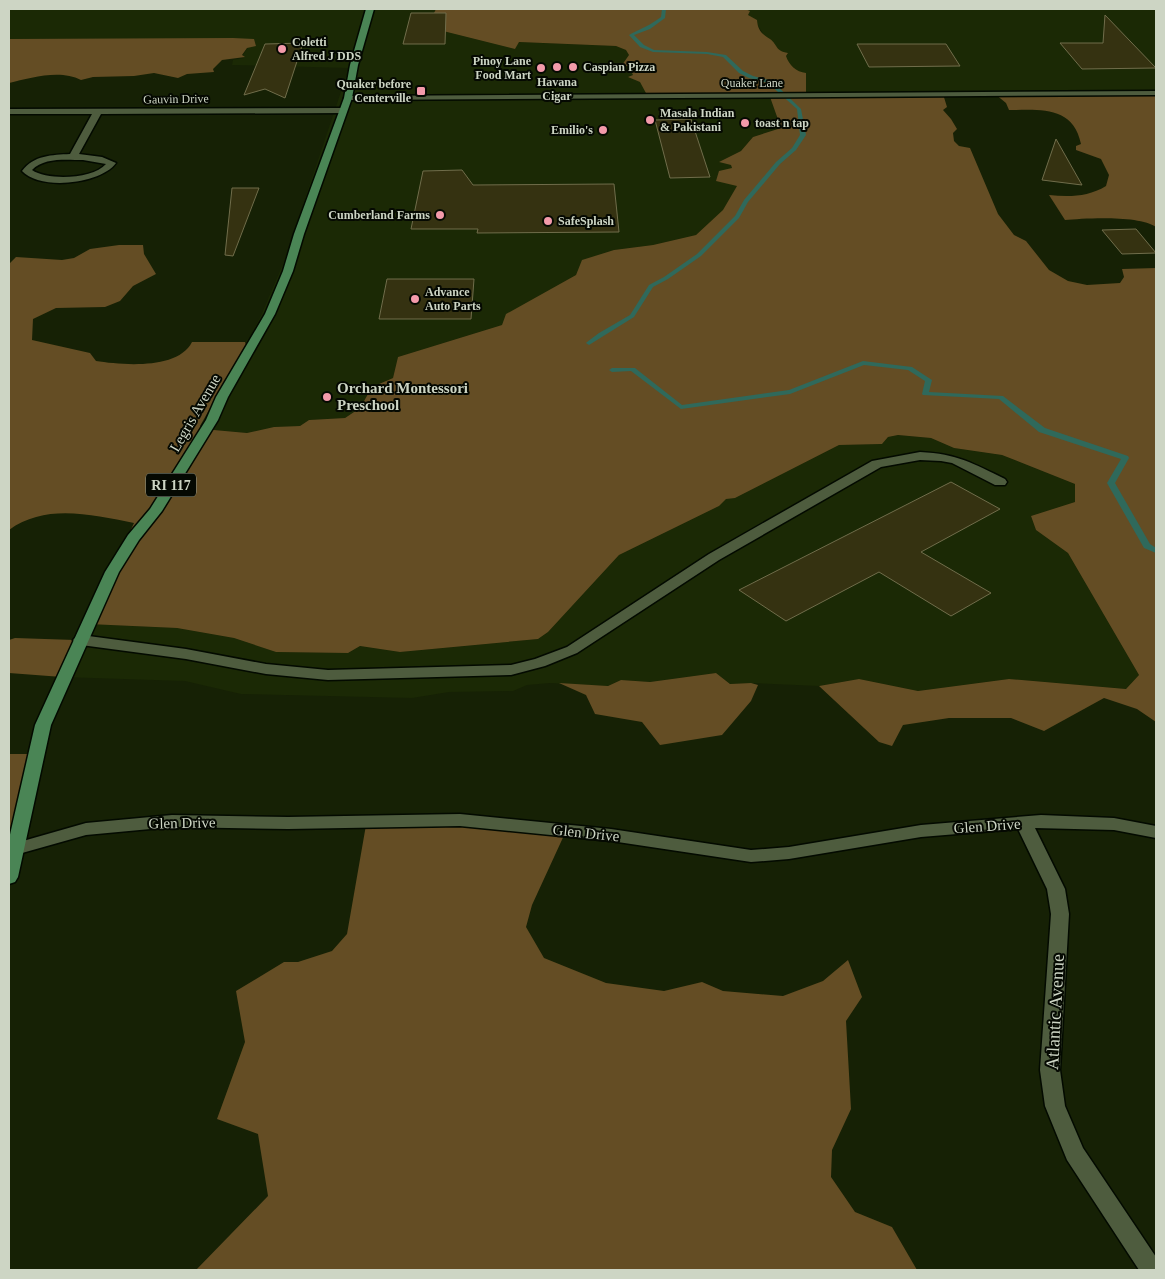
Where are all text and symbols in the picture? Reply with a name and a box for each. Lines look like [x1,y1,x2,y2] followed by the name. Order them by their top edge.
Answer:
[292,35,361,63] place label: Coletti Alfred J DDS
[276,43,288,55] marker: Coletti Alfred J DDS
[473,54,532,82] place label: Pinoy Lane Food Mart
[583,60,655,74] place label: Caspian Pizza
[551,61,563,73] marker: Havana Cigar
[567,61,579,73] marker: Caspian Pizza
[535,62,547,74] marker: Pinoy Lane Food Mart
[537,75,577,103] place label: Havana Cigar
[721,76,783,90] street label: Quaker Lane
[336,77,412,105] place label: Quaker before Centerville
[415,85,427,97] marker: Quaker before Centerville
[143,91,209,107] street label: Gauvin Drive
[660,106,735,134] place label: Masala Indian & Pakistani
[644,114,656,126] marker: Masala Indian & Pakistani
[755,116,809,130] place label: toast n tap
[739,117,751,129] marker: toast n tap
[551,123,593,137] place label: Emilio's
[597,124,609,136] marker: Emilio's
[328,208,430,222] place label: Cumberland Farms
[434,209,446,221] marker: Cumberland Farms
[558,214,614,228] place label: SafeSplash
[542,215,554,227] marker: SafeSplash
[425,285,481,313] place label: Advance Auto Parts
[409,293,421,305] marker: Advance Auto Parts
[166,371,224,455] street label: Legris Avenue
[337,380,468,413] place label: Orchard Montessori Preschool
[321,391,333,403] marker: Orchard Montessori Preschool
[146,474,196,496] road number: RI 117
[148,814,216,832] street label: Glen Drive
[953,816,1021,836] street label: Glen Drive
[552,822,621,844] street label: Glen Drive
[1042,953,1068,1071] street label: Atlantic Avenue

